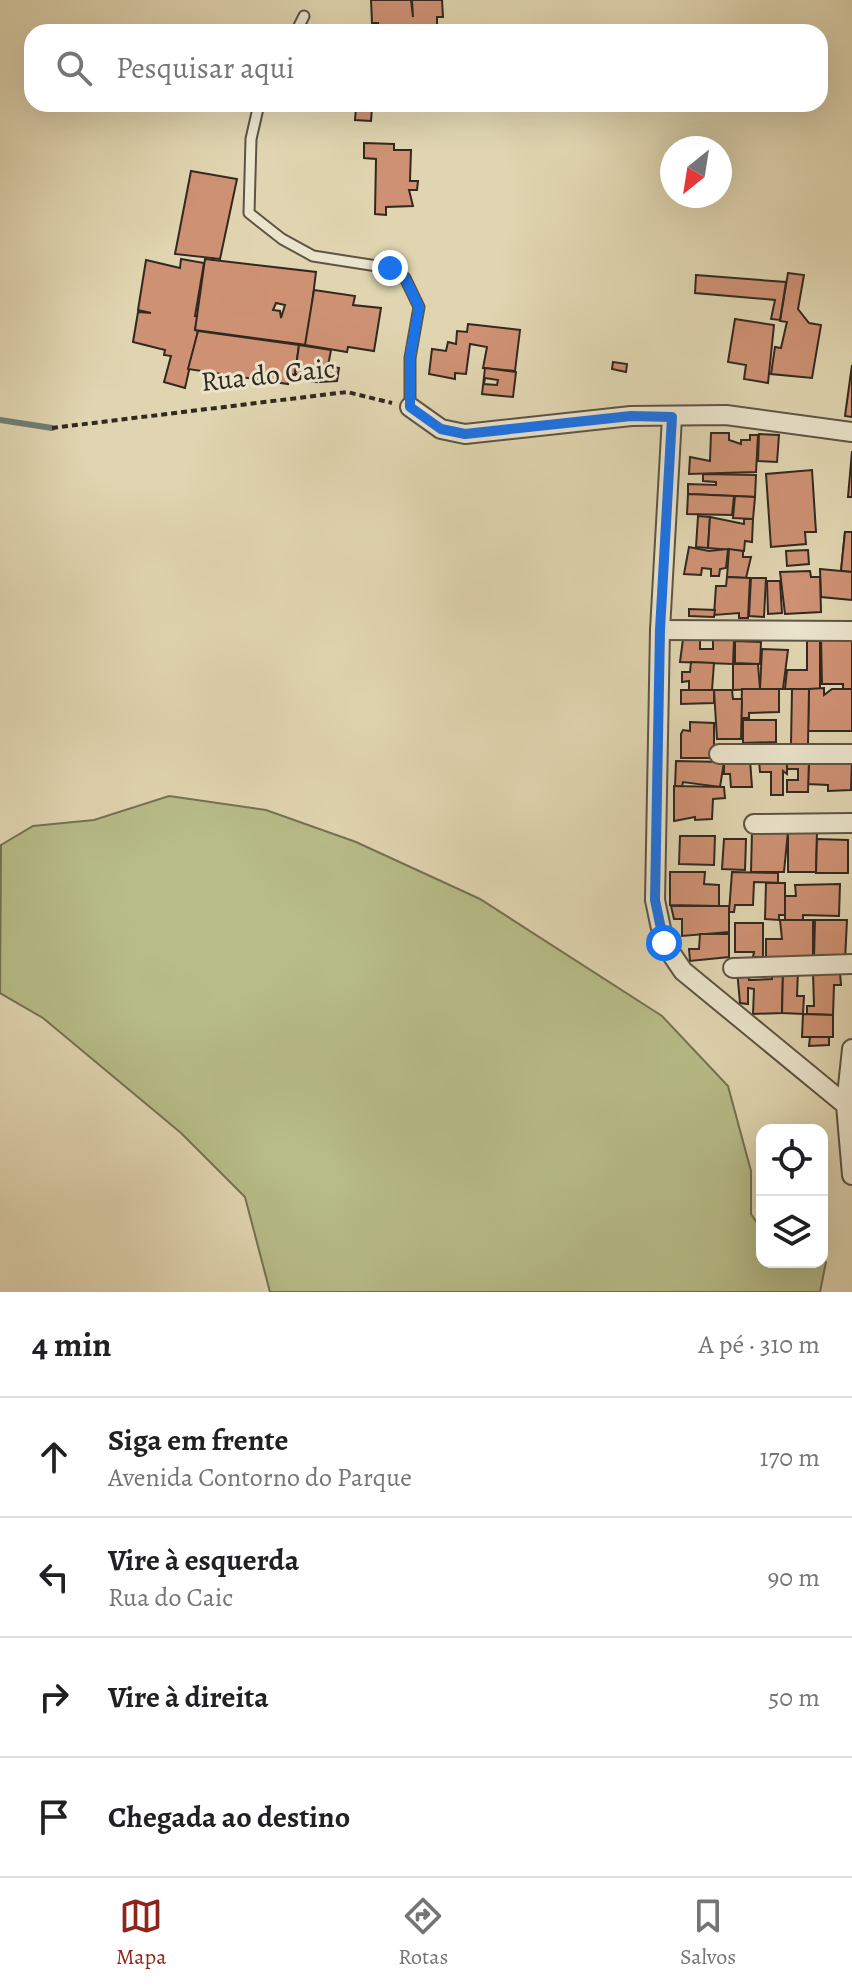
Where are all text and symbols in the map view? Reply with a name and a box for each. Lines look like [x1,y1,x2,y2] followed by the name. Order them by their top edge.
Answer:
[24,24,828,112] search box
[52,46,96,90] icon: search
[116,48,294,88] text: Pesquisar aqui
[660,136,732,208] north arrow
[372,250,408,286] route end
[199,349,337,401] street label: Rua do Caic
[646,925,682,961] route start
[756,1124,828,1268] map controls
[756,1124,828,1196] button: locate
[756,1196,828,1268] button: layers
[32,1321,111,1368] text: 4 min
[699,1327,820,1362] text: A pé · 310 m
[108,1420,288,1460] text: Siga em frente
[32,1435,76,1479] icon: ahead
[760,1440,820,1475] text: 170 m
[108,1460,412,1495] text: Avenida Contorno do Parque
[108,1540,299,1580] text: Vire à esquerda
[32,1555,76,1599] icon: left
[768,1560,820,1595] text: 90 m
[108,1580,233,1615] text: Rua do Caic
[32,1675,76,1719] icon: right
[108,1677,269,1717] text: Vire à direita
[768,1680,820,1715] text: 50 m
[32,1795,76,1839] icon: arrive
[108,1797,350,1837] text: Chegada ao destino
[116,1894,166,1972] tab: Mapa
[398,1894,448,1972] tab: Rotas
[680,1894,736,1972] tab: Salvos

